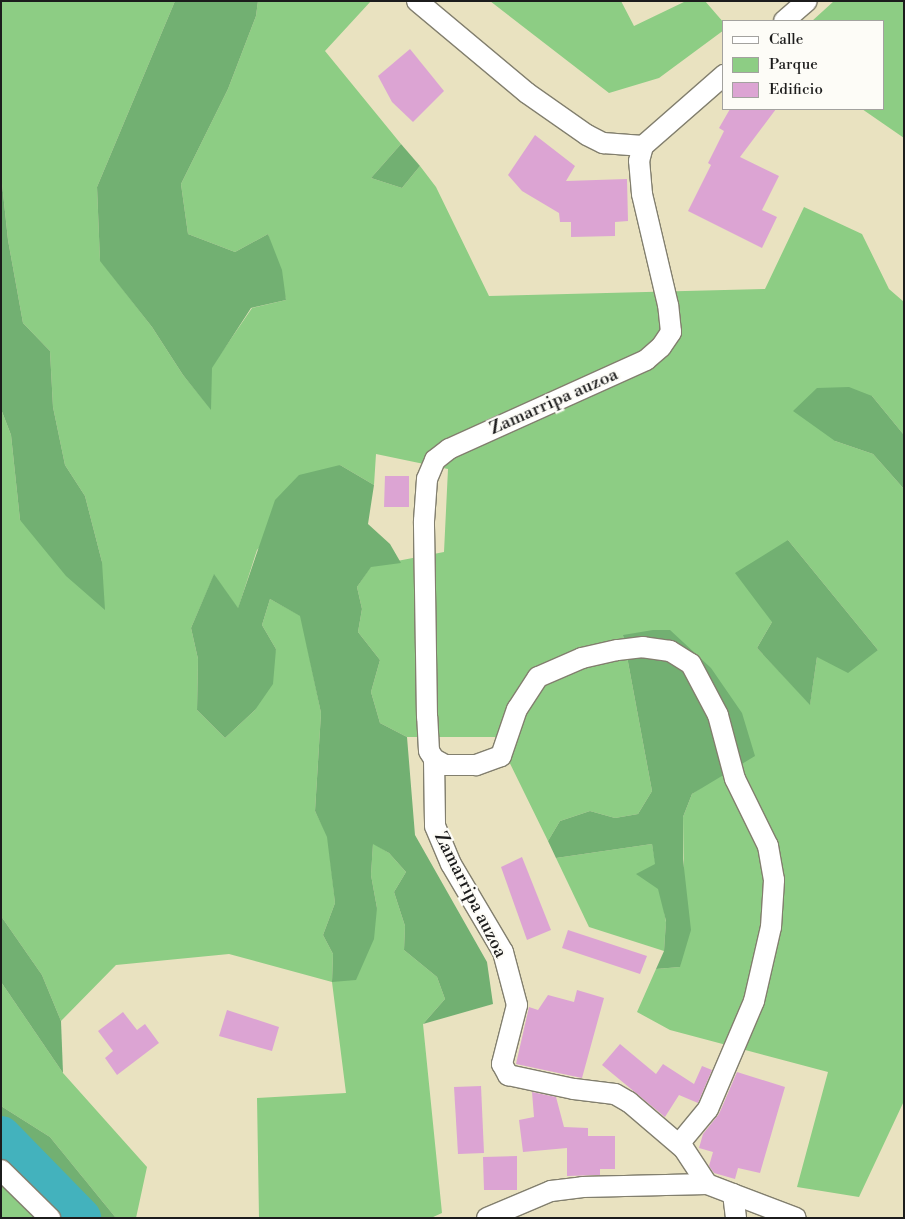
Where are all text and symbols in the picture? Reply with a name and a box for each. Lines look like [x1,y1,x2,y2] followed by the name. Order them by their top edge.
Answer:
[722,20,885,110] legend
[769,30,803,49] text: Calle
[769,55,818,74] text: Parque
[769,80,823,99] text: Edificio
[486,364,622,440] street label: Zamarripa auzoa
[429,828,511,962] street label: Zamarripa auzoa

